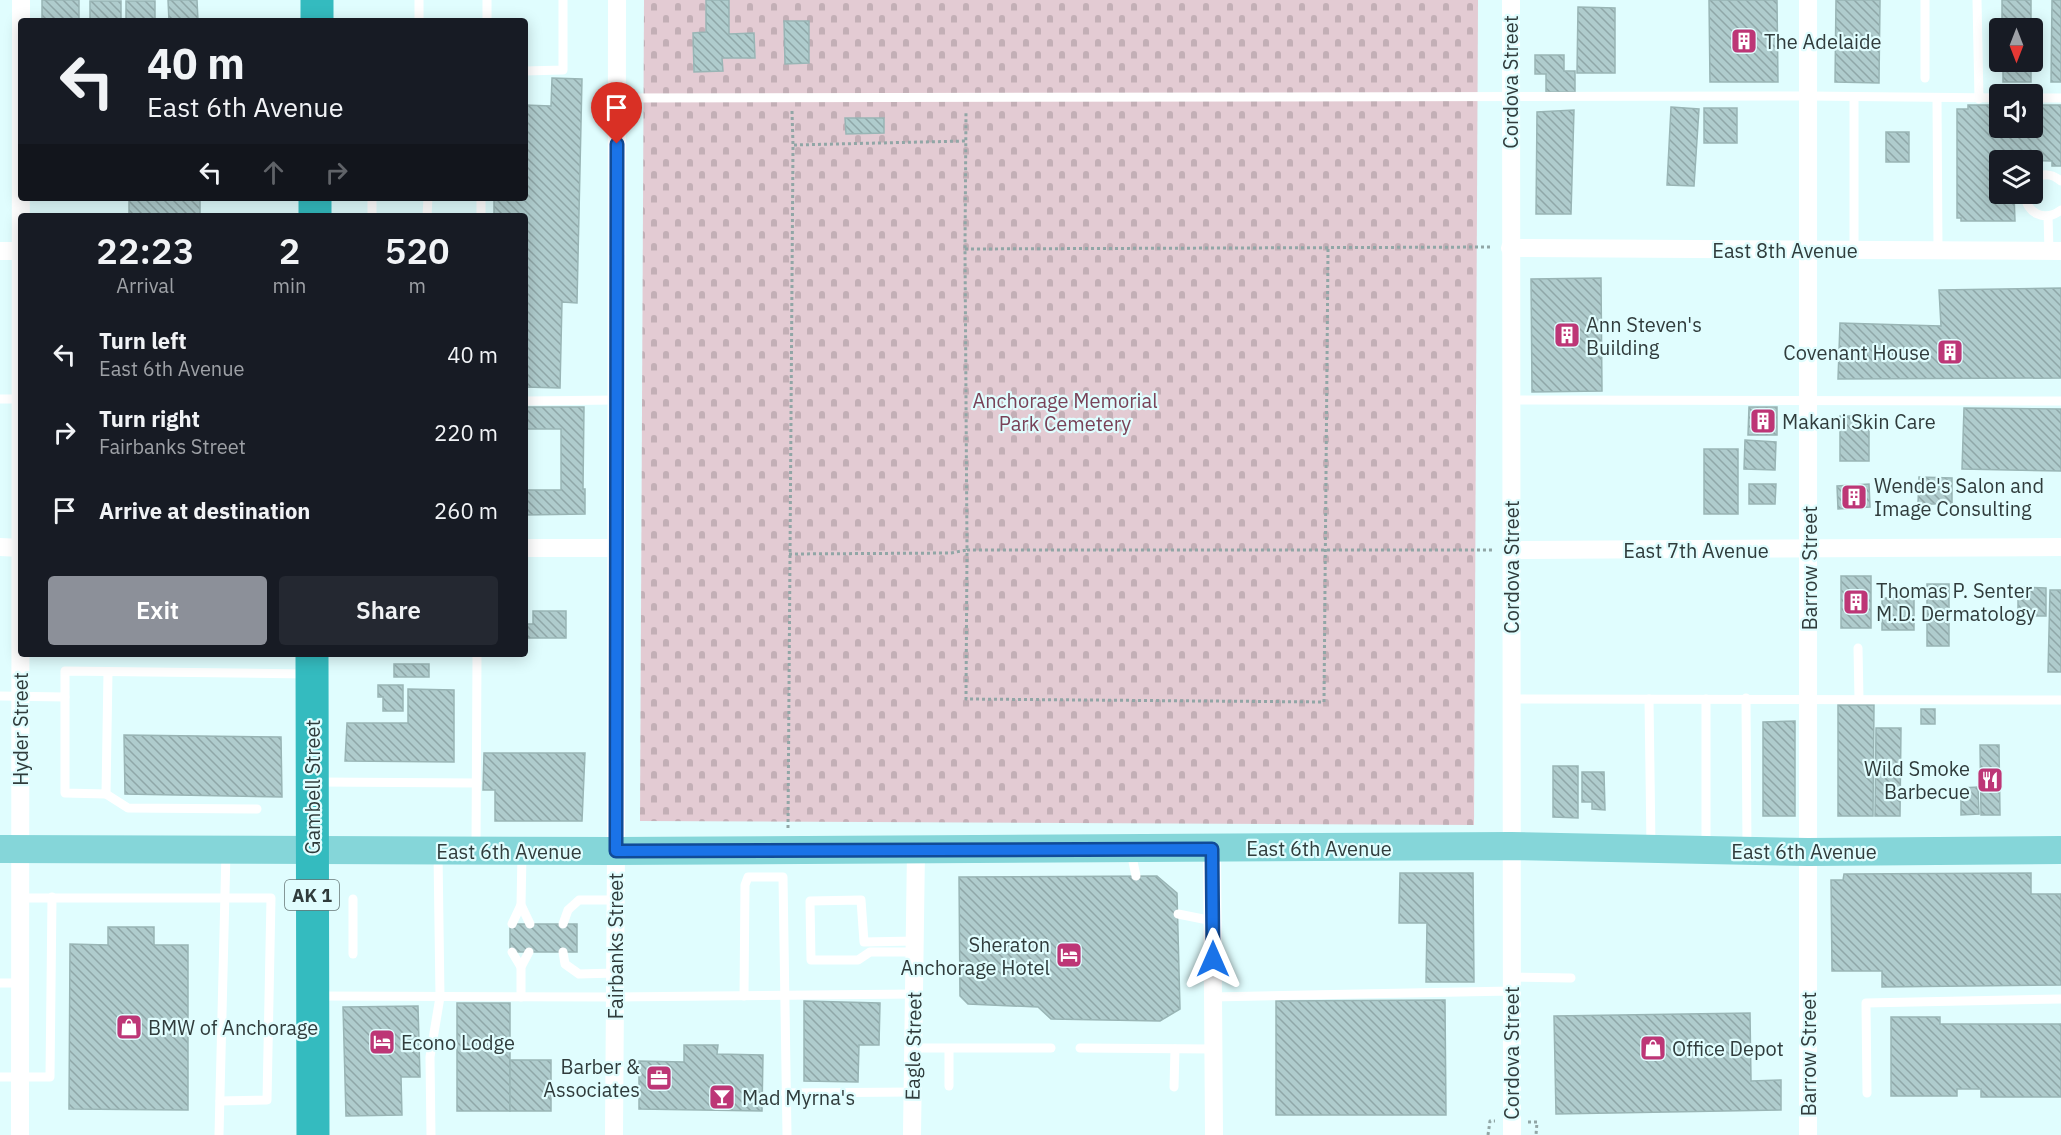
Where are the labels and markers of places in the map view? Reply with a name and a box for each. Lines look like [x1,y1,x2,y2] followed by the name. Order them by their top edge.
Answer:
[1729,26,1759,56] building icon: The Adelaide
[1764,28,1882,55] place label: The Adelaide
[591,82,642,144] pin
[1586,311,1702,361] place label: Ann Steven's Building
[1552,320,1582,350] building icon: Ann Steven's Building
[1935,337,1965,367] building icon: Covenant House
[1783,339,1930,366] place label: Covenant House
[1748,406,1778,436] building icon: Makani Skin Care
[1782,408,1936,435] place label: Makani Skin Care
[1874,472,2044,522] place label: Wende's Salon and Image Consulting
[1839,482,1869,512] building icon: Wende's Salon and Image Consulting
[1876,577,2036,627] place label: Thomas P. Senter M.D. Dermatology
[1841,587,1871,617] building icon: Thomas P. Senter M.D. Dermatology
[1864,755,1970,805] place label: Wild Smoke Barbecue
[1975,765,2005,795] restaurant icon: Wild Smoke Barbecue
[900,931,1050,981] place label: Sheraton Anchorage Hotel
[1054,940,1084,970] hotel icon: Sheraton Anchorage Hotel
[114,1012,144,1042] shop icon: BMW of Anchorage
[148,1014,318,1041] place label: BMW of Anchorage
[367,1027,397,1057] hotel icon: Econo Lodge
[401,1029,515,1056] place label: Econo Lodge
[1638,1033,1668,1063] shop icon: Office Depot
[1672,1035,1784,1062] place label: Office Depot
[543,1053,640,1103] place label: Barber & Associates
[644,1063,674,1093] office icon: Barber & Associates
[707,1082,737,1112] bar icon: Mad Myrna's
[742,1084,855,1111] place label: Mad Myrna's

